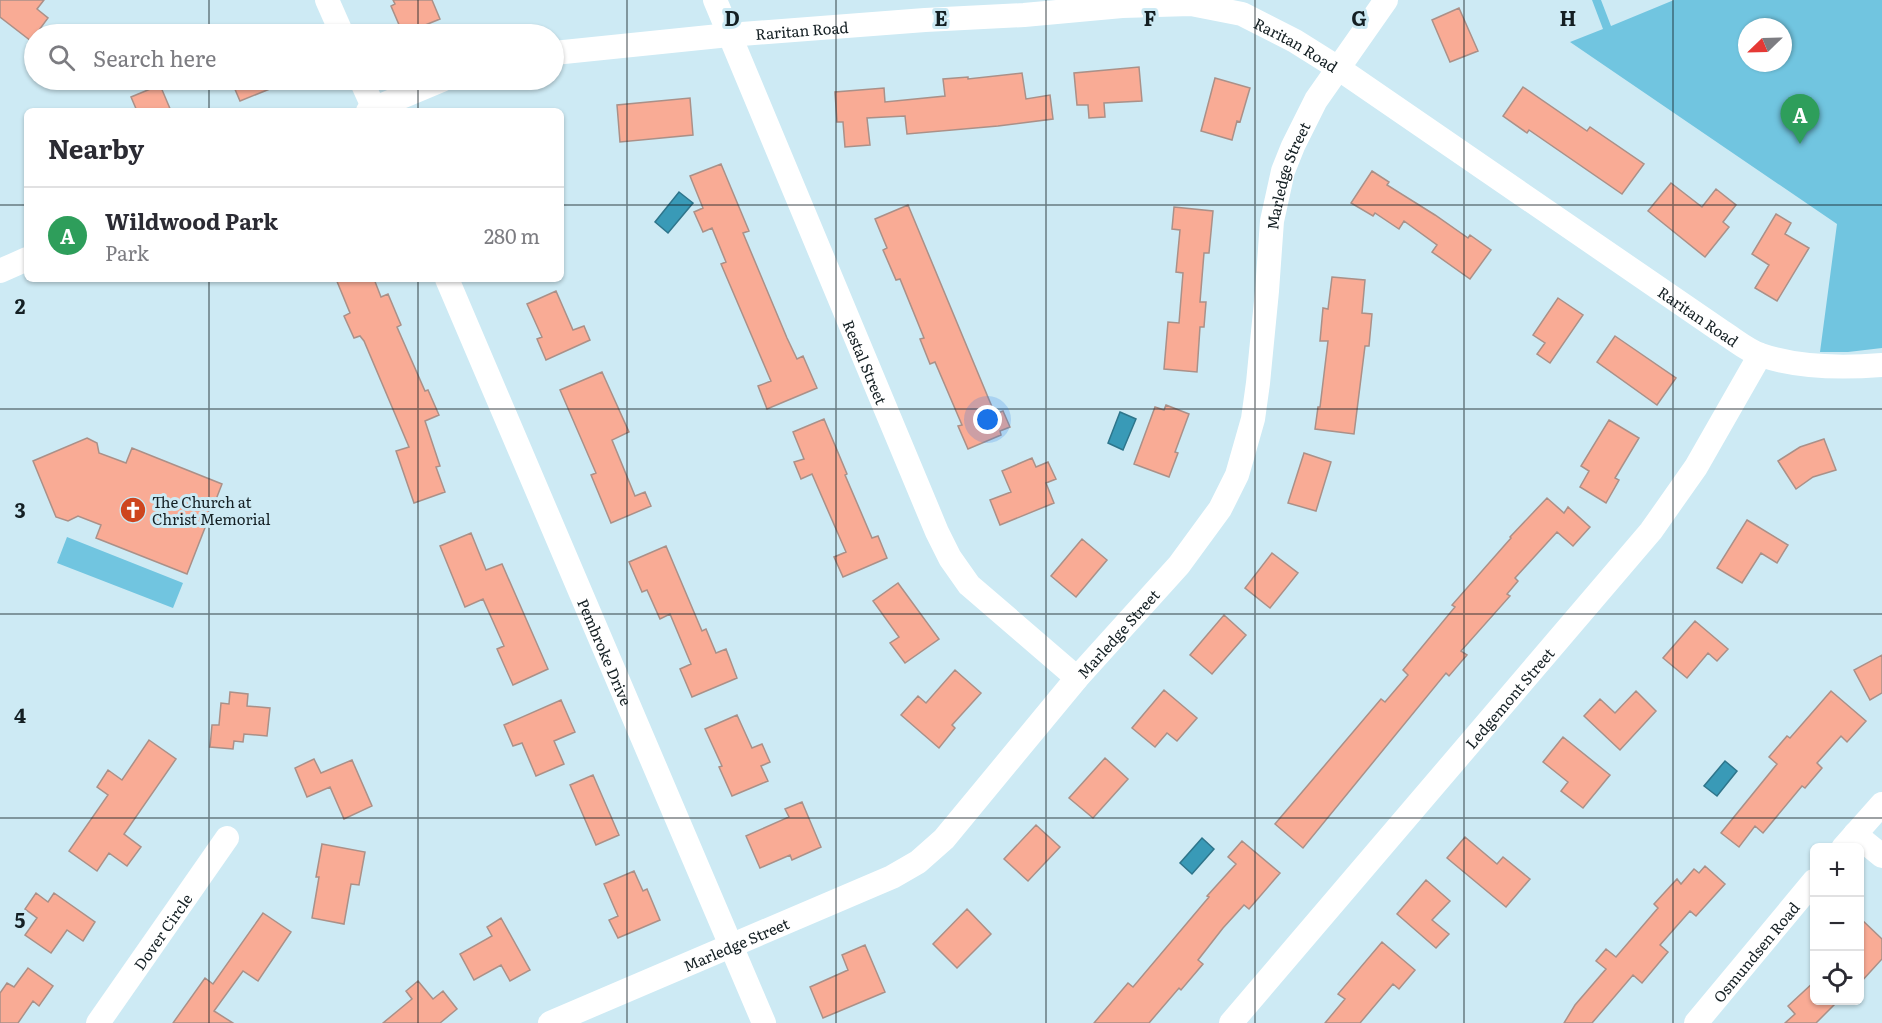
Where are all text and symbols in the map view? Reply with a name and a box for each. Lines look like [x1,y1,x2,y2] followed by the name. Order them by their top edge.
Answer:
[724,2,740,32] text: D
[934,2,948,32] text: E
[1144,2,1157,32] text: F
[1351,2,1367,32] text: G
[1560,2,1576,32] text: H
[1250,11,1343,77] street label: Raritan Road
[754,14,849,44] street label: Raritan Road
[1738,18,1792,72] north arrow
[24,24,564,90] search box
[45,41,78,74] icon: search
[93,41,216,74] text: Search here
[1780,94,1820,144] pin: A
[1260,117,1315,231] street label: Marledge Street
[48,128,144,167] text: Nearby
[105,204,278,237] text: Wildwood Park
[60,220,75,250] text: A
[484,220,540,250] text: 280 m
[105,237,149,267] text: Park
[1654,280,1744,351] street label: Raritan Road
[15,290,26,320] text: 2
[838,316,894,408] street label: Restal Street
[973,405,1002,434] your location
[152,490,271,530] place label: The Church at Christ Memorial
[14,494,26,524] text: 3
[118,495,148,525] church icon: The Church at Christ Memorial
[1071,583,1164,683] street label: Marledge Street
[573,594,639,709] street label: Pembroke Drive
[1459,642,1559,753] street label: Ledgemont Street
[14,699,26,729] text: 4
[1810,843,1864,1005] map controls
[1810,843,1864,897] button: +
[127,888,197,974] street label: Dover Circle
[1707,896,1804,1007] street label: Osmundsen Road
[1810,897,1864,951] button: −
[15,904,26,934] text: 5
[679,911,792,976] street label: Marledge Street
[1810,951,1864,1005] button: locate

